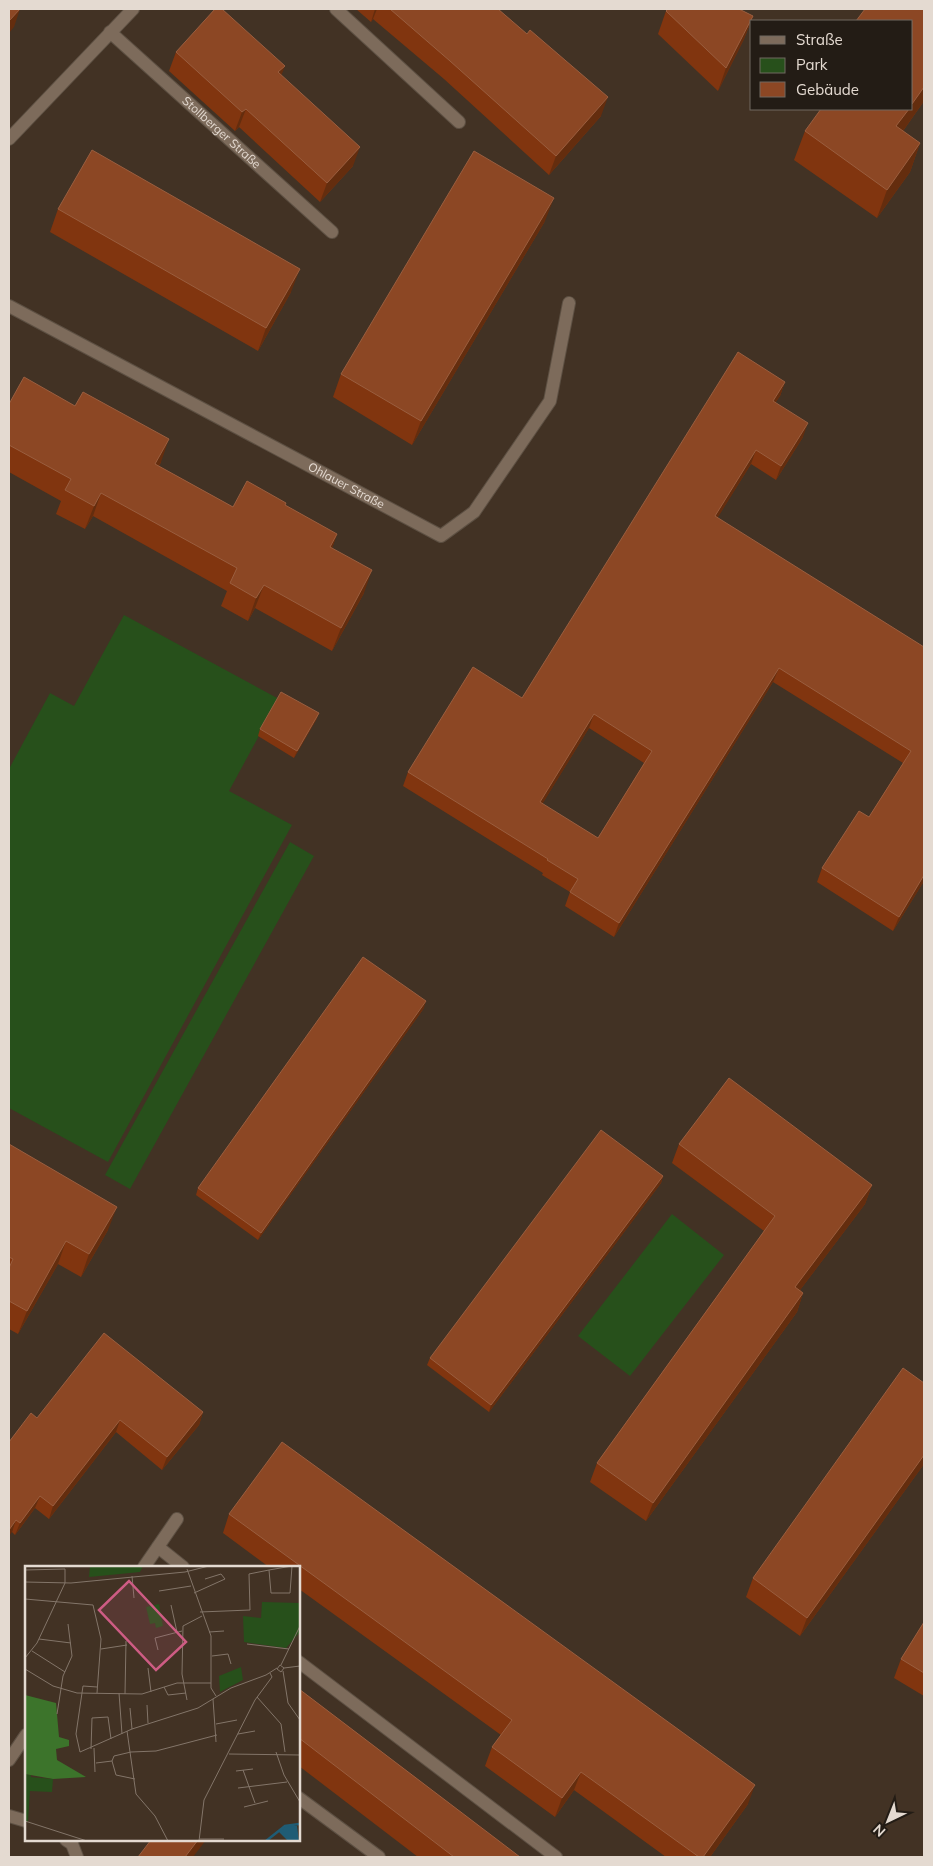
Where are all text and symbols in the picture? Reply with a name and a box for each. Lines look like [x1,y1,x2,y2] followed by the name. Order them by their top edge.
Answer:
[750,20,913,110] legend
[796,30,843,49] text: Straße
[796,55,828,74] text: Park
[796,80,859,99] text: Gebäude
[179,93,264,171] street label: Stollberger Straße
[306,459,387,512] street label: Ohlauer Straße
[25,1566,300,1841] inset map
[863,1796,913,1846] north arrow
[869,1820,889,1841] text: N

